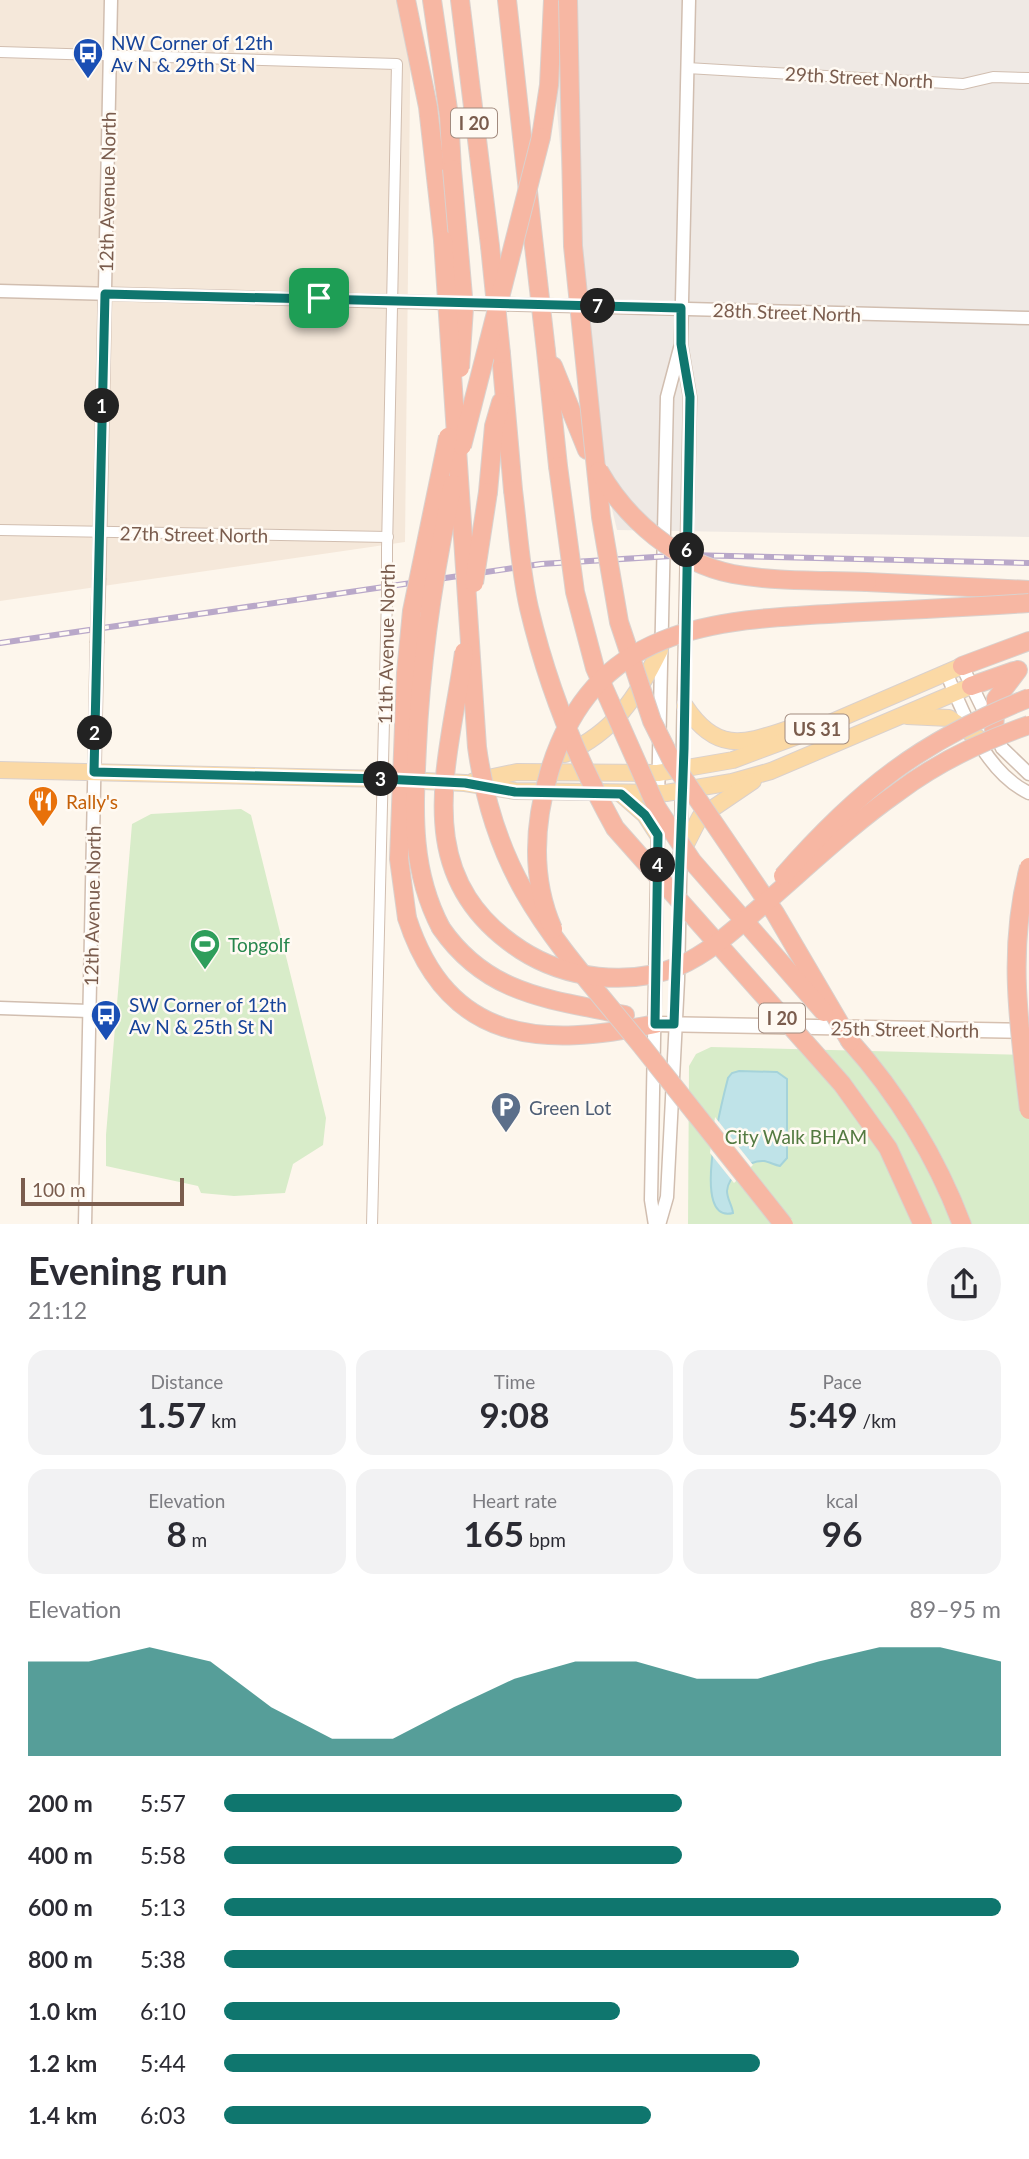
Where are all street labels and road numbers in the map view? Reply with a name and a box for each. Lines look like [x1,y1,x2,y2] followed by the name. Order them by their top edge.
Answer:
[784,62,934,92] street label: 29th Street North
[451,109,497,138] road number: I 20
[94,111,120,273] street label: 12th Avenue North
[712,298,862,326] street label: 28th Street North
[120,521,268,547] street label: 27th Street North
[373,563,399,725] street label: 11th Avenue North
[786,714,848,744] road number: US 31
[79,825,105,987] street label: 12th Avenue North
[759,1003,805,1032] road number: I 20
[831,1016,979,1042] street label: 25th Street North

